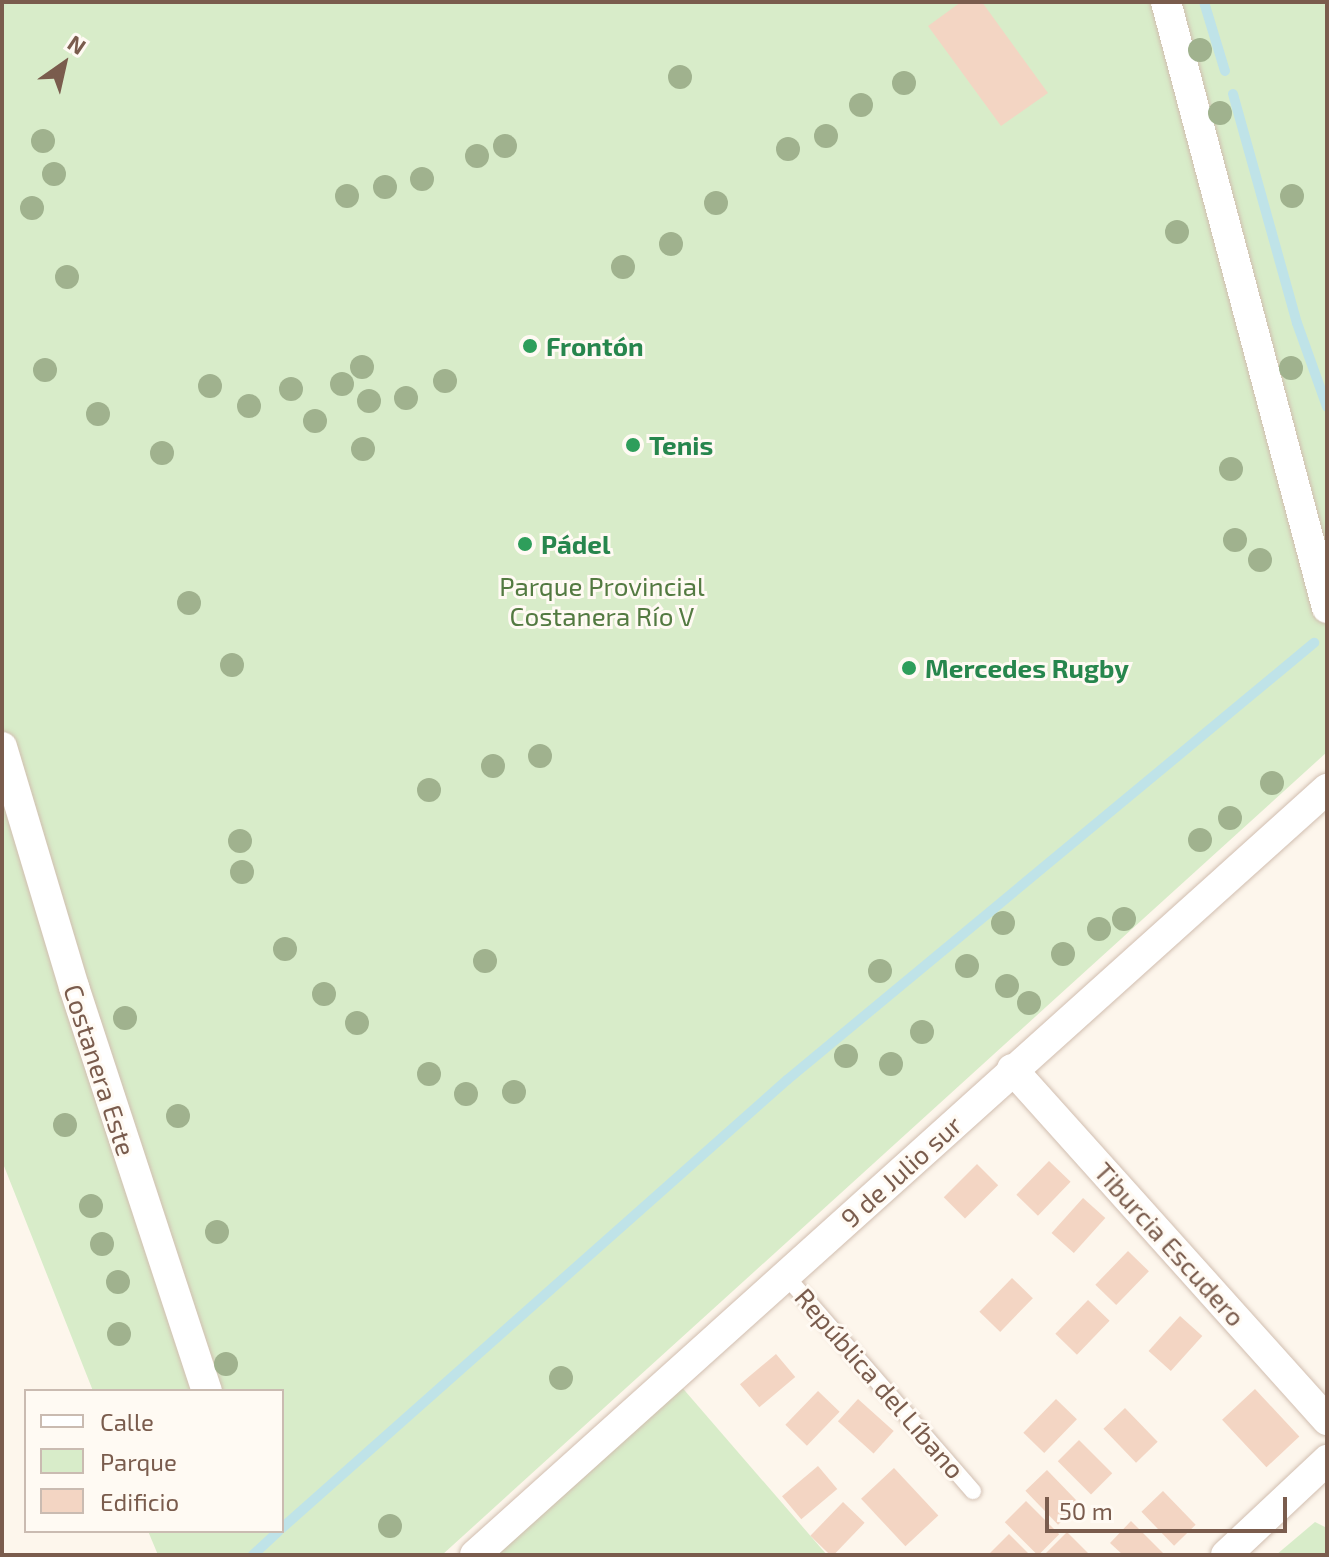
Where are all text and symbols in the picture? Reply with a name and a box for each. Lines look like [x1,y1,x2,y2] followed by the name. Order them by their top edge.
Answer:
[24,24,104,104] north arrow
[64,29,91,59] text: N
[546,330,644,362] place label: Frontón
[521,337,539,355] marker: Frontón
[649,429,713,461] place label: Tenis
[624,436,642,454] marker: Tenis
[541,528,610,560] place label: Pádel
[516,535,534,553] marker: Pádel
[499,570,705,632] park label: Parque Provincial Costanera Río V
[925,652,1129,684] place label: Mercedes Rugby
[900,659,918,677] marker: Mercedes Rugby
[58,980,142,1160] street label: Costanera Este
[834,1108,968,1234] street label: 9 de Julio sur
[1088,1156,1252,1332] street label: Tiburcia Escudero
[789,1281,971,1485] street label: República del Líbano
[24,1389,284,1533] legend
[100,1407,154,1436] text: Calle
[100,1447,177,1476] text: Parque
[1049,1481,1291,1531] scale bar
[100,1487,179,1516] text: Edificio
[1059,1496,1113,1525] text: 50 m

